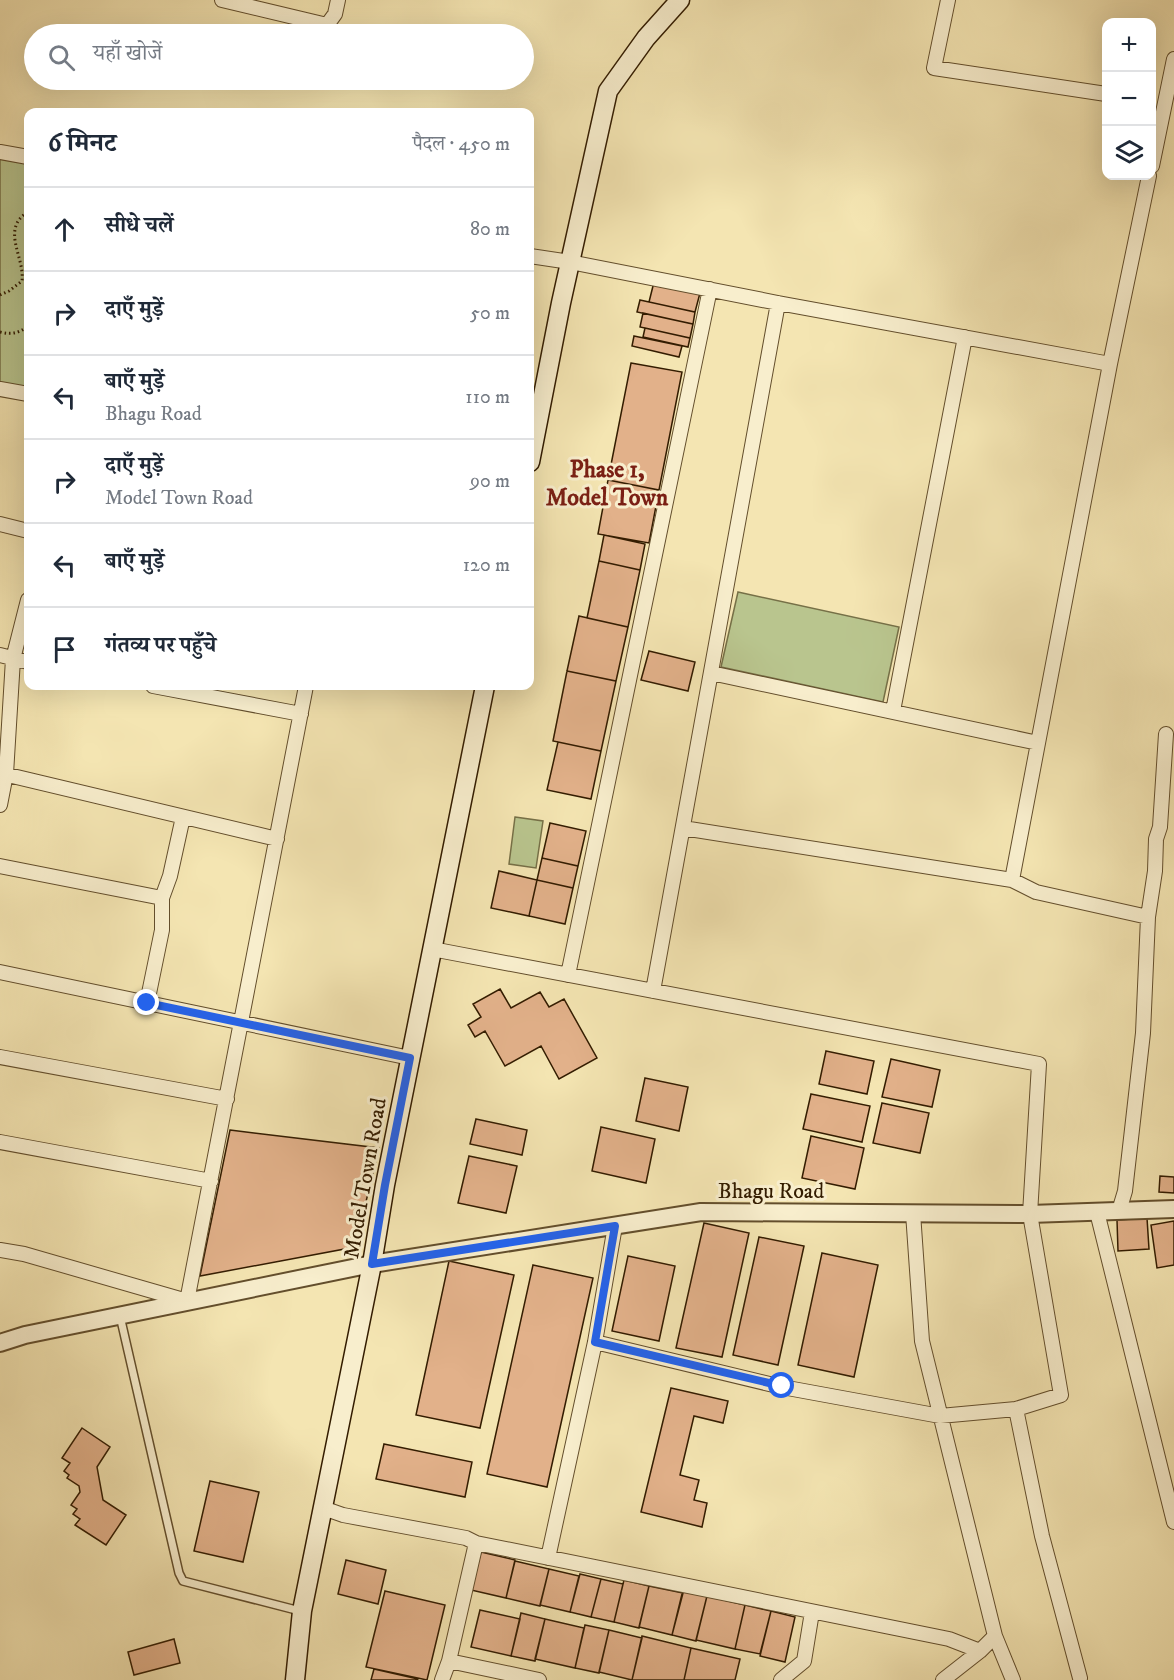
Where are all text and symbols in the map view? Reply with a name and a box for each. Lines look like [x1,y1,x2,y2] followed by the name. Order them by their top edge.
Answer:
[1102,18,1156,180] map controls
[1102,18,1156,72] button: +
[24,24,534,90] search box
[93,40,162,67] text: यहाँ खोजें
[45,41,78,74] icon: search
[1102,72,1156,126] button: −
[1102,126,1156,180] button: layers
[48,127,116,160] text: 6 मिनट
[413,132,510,157] text: पैदल · 450 m
[105,212,174,239] text: सीधे चलें
[48,213,81,246] icon: ahead
[470,217,510,242] text: 80 m
[105,296,164,323] text: दाएँ मुड़ें
[48,297,81,330] icon: right
[470,301,510,326] text: 50 m
[105,368,164,395] text: बाएँ मुड़ें
[48,381,81,414] icon: left
[465,385,510,410] text: 110 m
[105,402,202,427] text: Bhagu Road
[105,452,164,479] text: दाएँ मुड़ें
[546,455,669,513] district label: Phase 1, Model Town
[48,465,81,498] icon: right
[470,469,510,494] text: 90 m
[105,486,253,511] text: Model Town Road
[105,548,164,575] text: बाएँ मुड़ें
[48,549,81,582] icon: left
[463,553,510,578] text: 120 m
[105,632,216,659] text: गंतव्य पर पहुँचे
[48,633,81,666] icon: arrive
[133,989,159,1015] route end
[338,1096,393,1261] street label: Model Town Road
[718,1178,824,1205] street label: Bhagu Road
[768,1372,794,1398] route start

